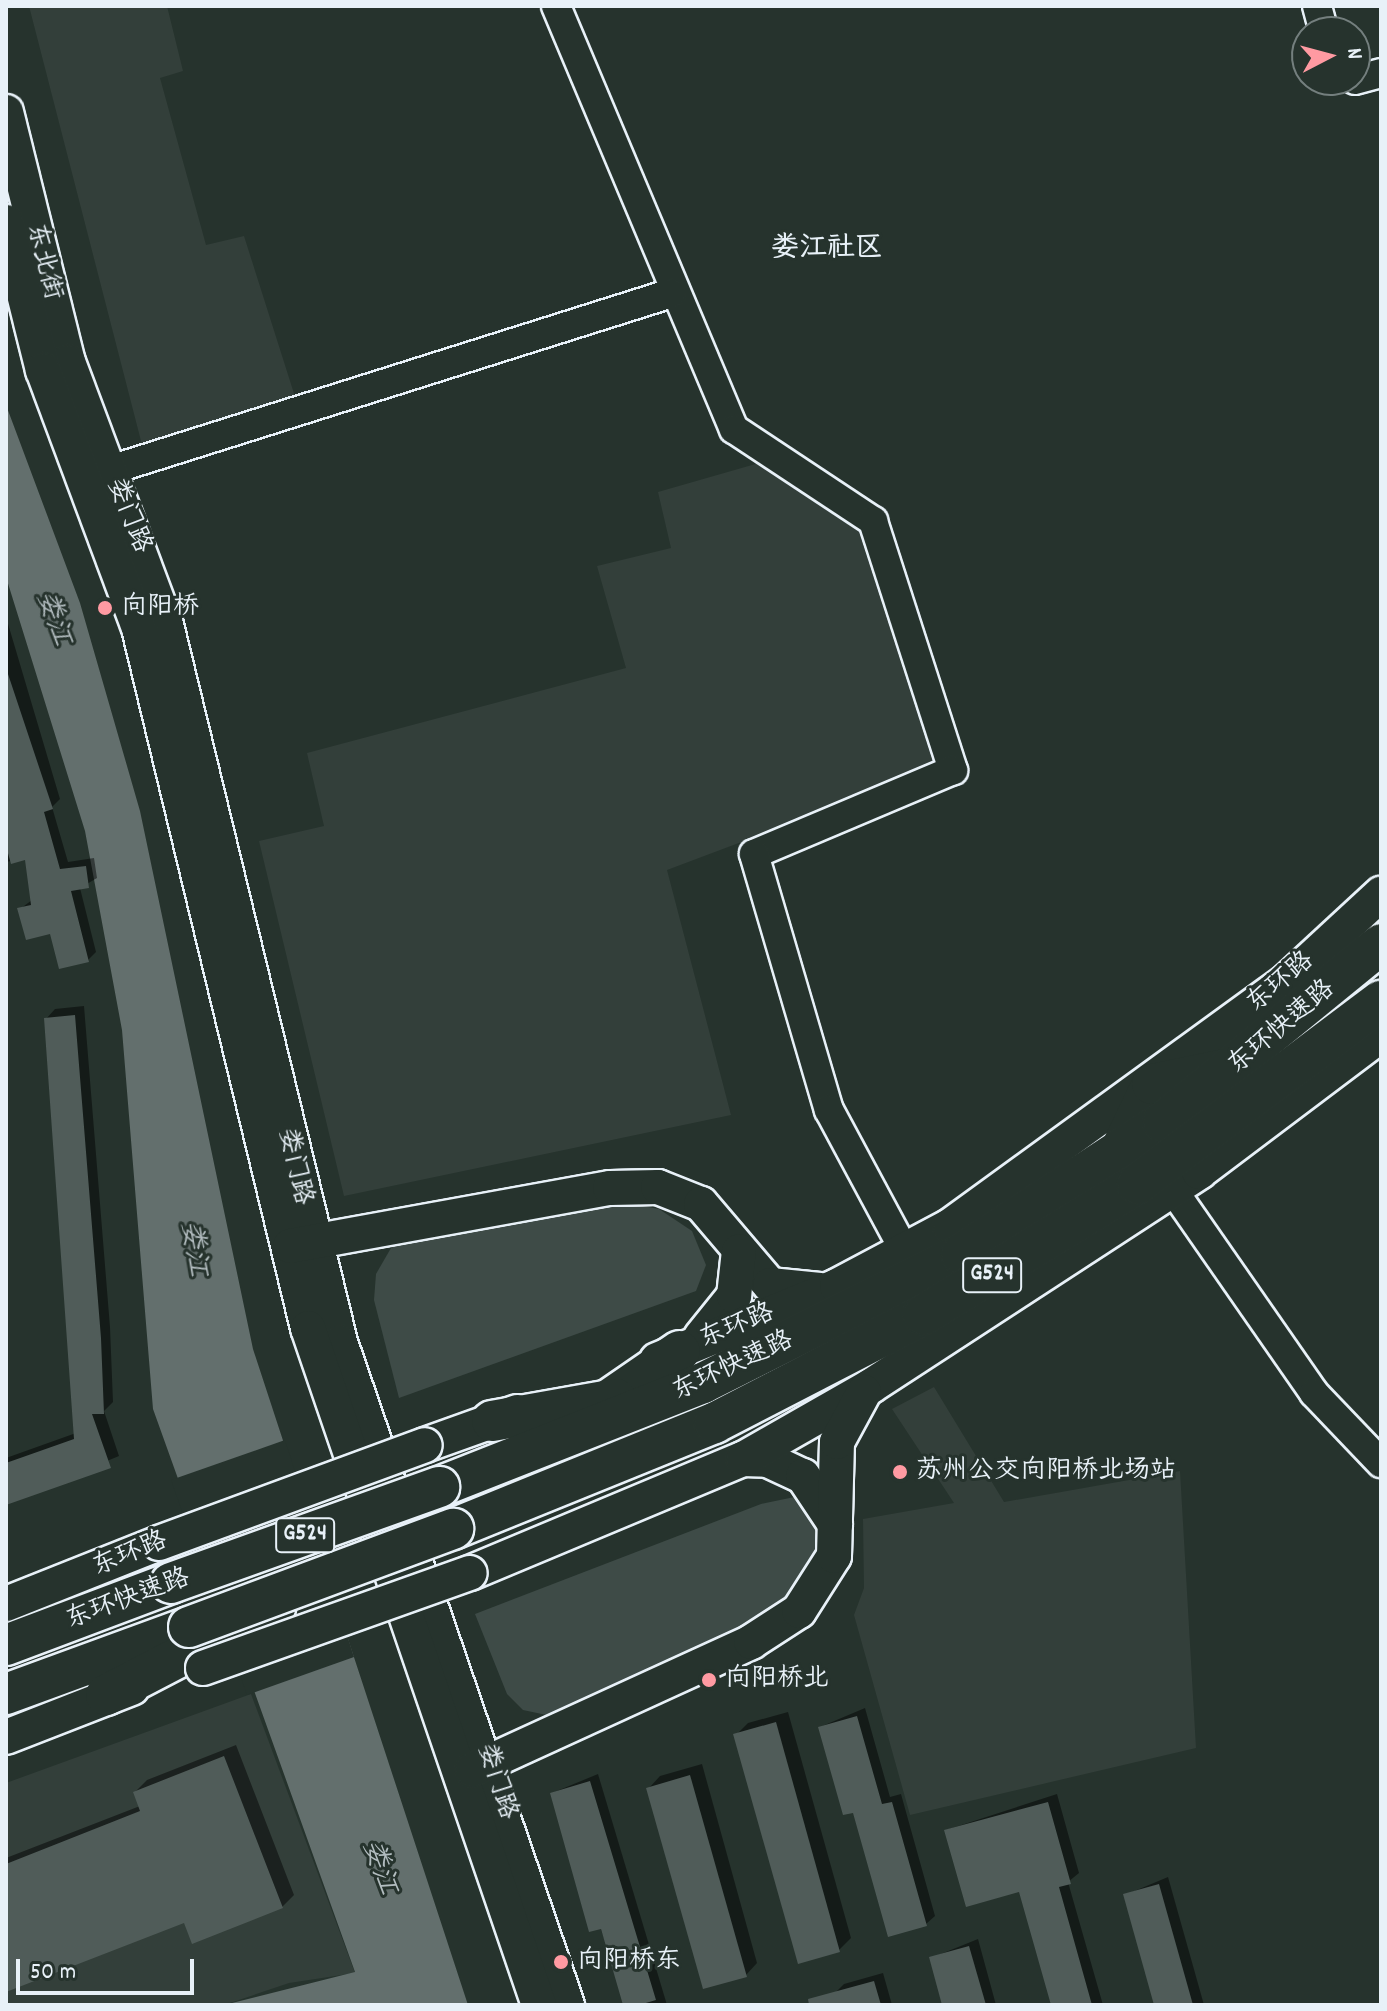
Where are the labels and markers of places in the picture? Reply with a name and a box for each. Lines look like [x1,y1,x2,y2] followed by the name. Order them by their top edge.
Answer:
[121,592,199,624] place label: 向阳桥
[96,599,114,617] marker: 向阳桥
[916,1456,1176,1488] place label: 苏州公交向阳桥北场站
[891,1463,909,1481] marker: 苏州公交向阳桥北场站
[725,1664,829,1696] place label: 向阳桥北
[700,1671,718,1689] marker: 向阳桥北
[577,1946,681,1978] place label: 向阳桥东
[552,1953,570,1971] marker: 向阳桥东

